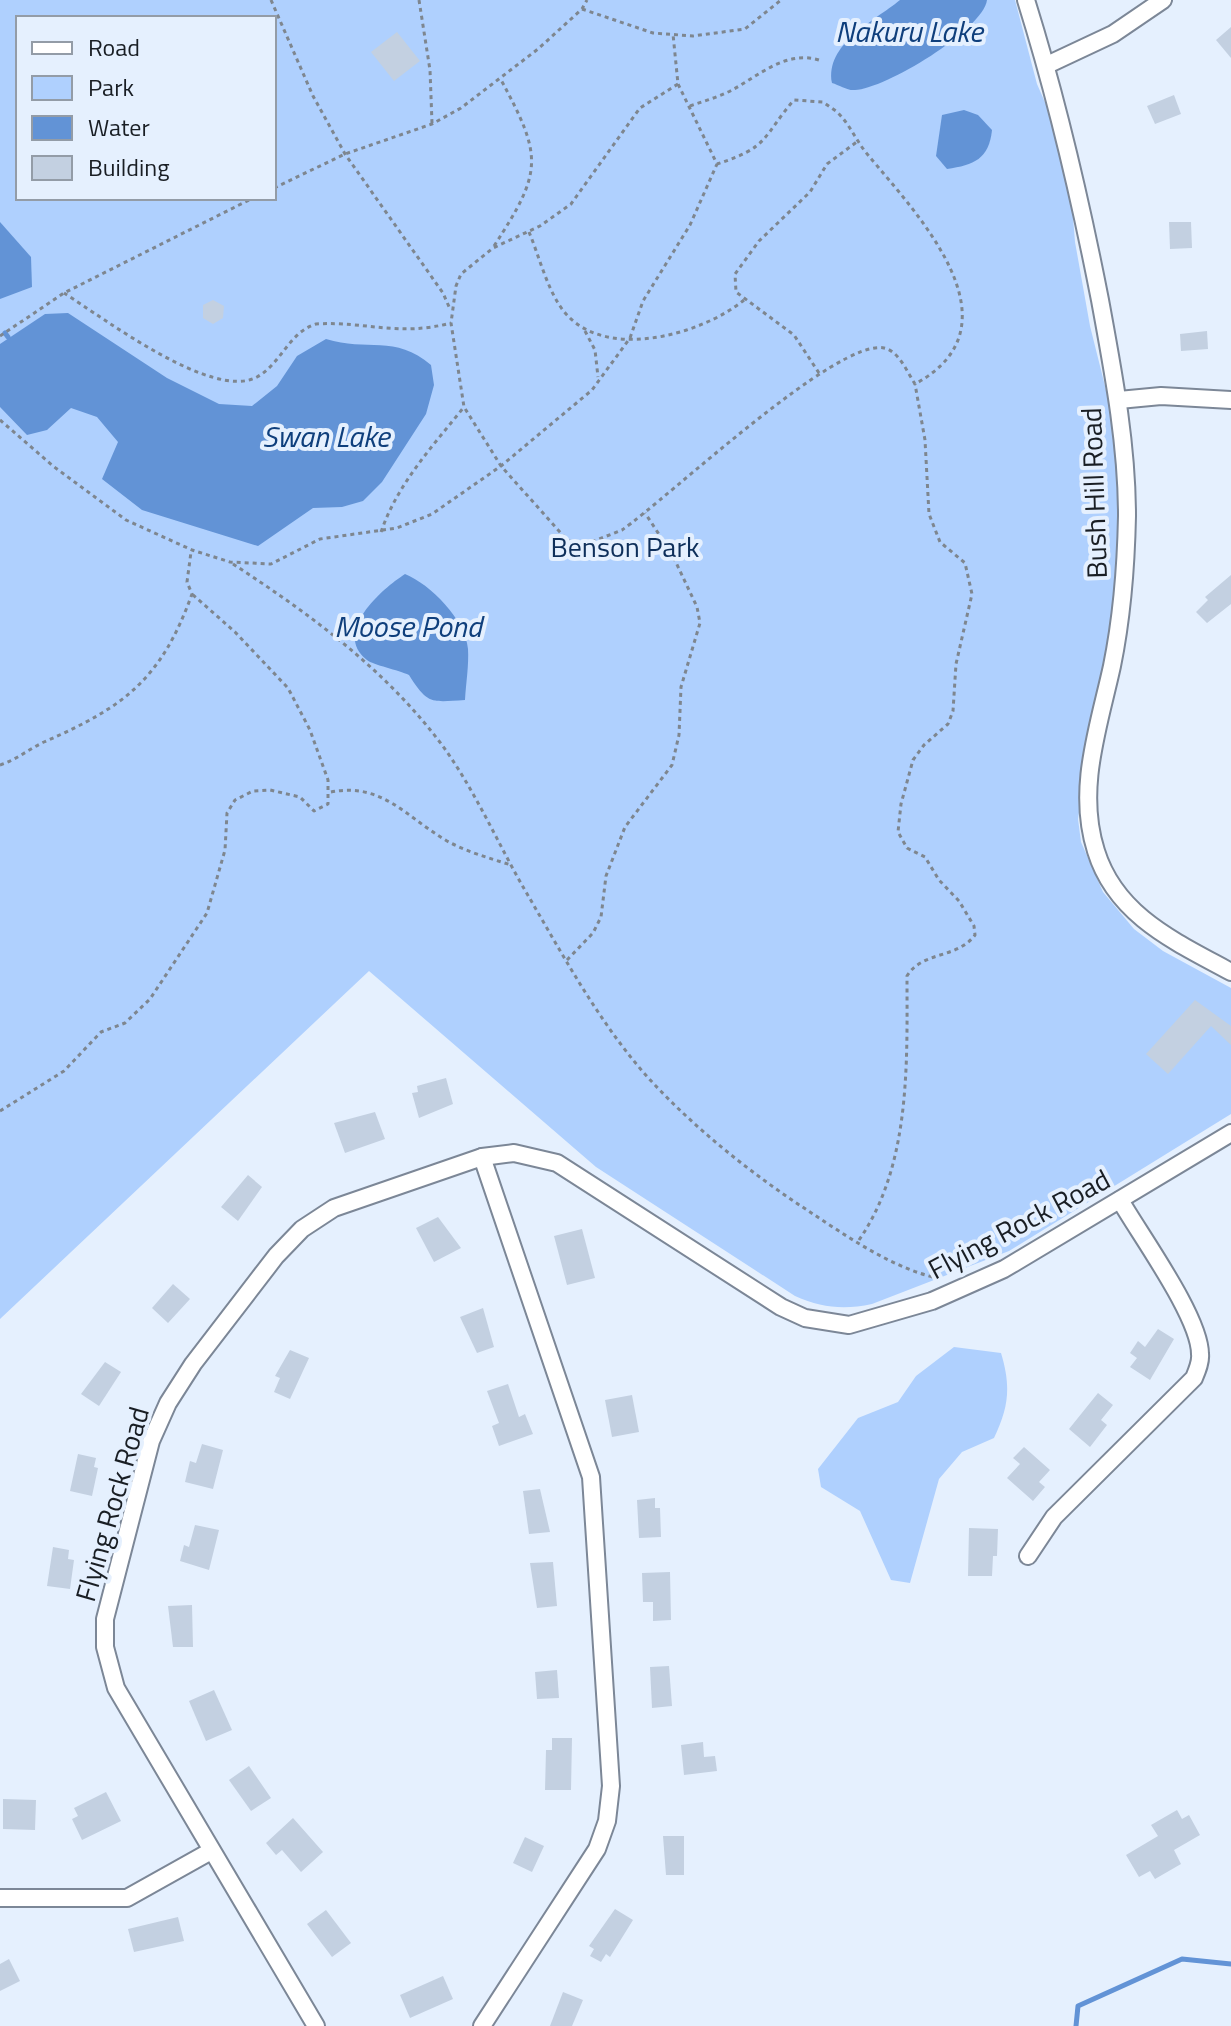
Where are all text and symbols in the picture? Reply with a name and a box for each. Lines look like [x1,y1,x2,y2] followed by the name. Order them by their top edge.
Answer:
[835,8,985,54] water label: Nakuru Lake
[16,16,276,200] legend
[88,29,140,65] text: Road
[88,69,134,105] text: Park
[88,109,150,145] text: Water
[88,149,170,185] text: Building
[1069,407,1118,579] street label: Bush Hill Road
[262,413,392,459] water label: Swan Lake
[550,525,700,568] park label: Benson Park
[334,603,485,649] water label: Moose Pond
[920,1157,1117,1290] street label: Flying Rock Road
[63,1402,160,1606] street label: Flying Rock Road

